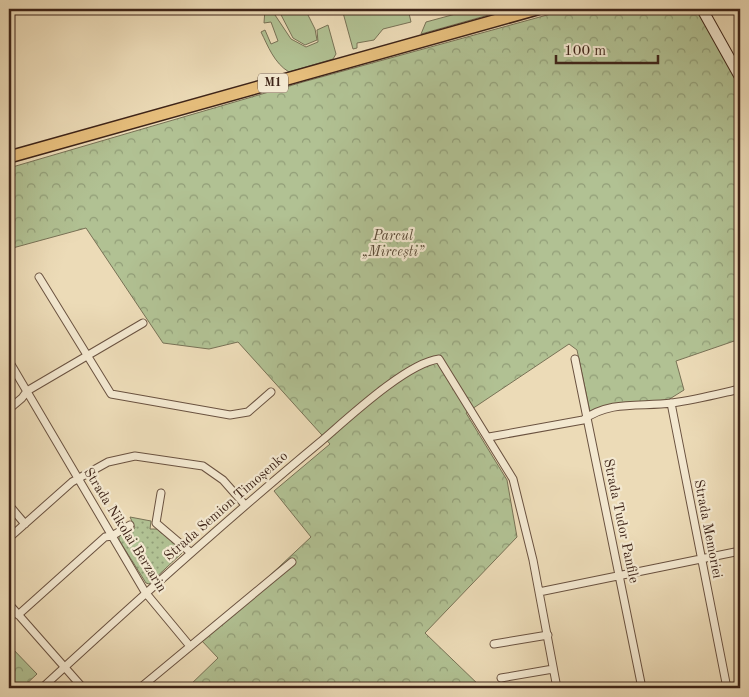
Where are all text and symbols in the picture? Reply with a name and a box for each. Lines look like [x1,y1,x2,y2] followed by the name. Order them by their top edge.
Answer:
[556,32,659,64] scale bar
[564,44,606,59] text: 100 m
[258,74,288,92] road number: M1
[362,229,425,260] park label: Parcul „Mircești”
[161,449,291,563] street label: Strada Semion Timoșenko
[601,458,641,584] street label: Strada Tudor Panfile
[81,465,169,595] street label: Strada Nikolai Berzarin
[692,478,724,580] street label: Strada Memoriei

